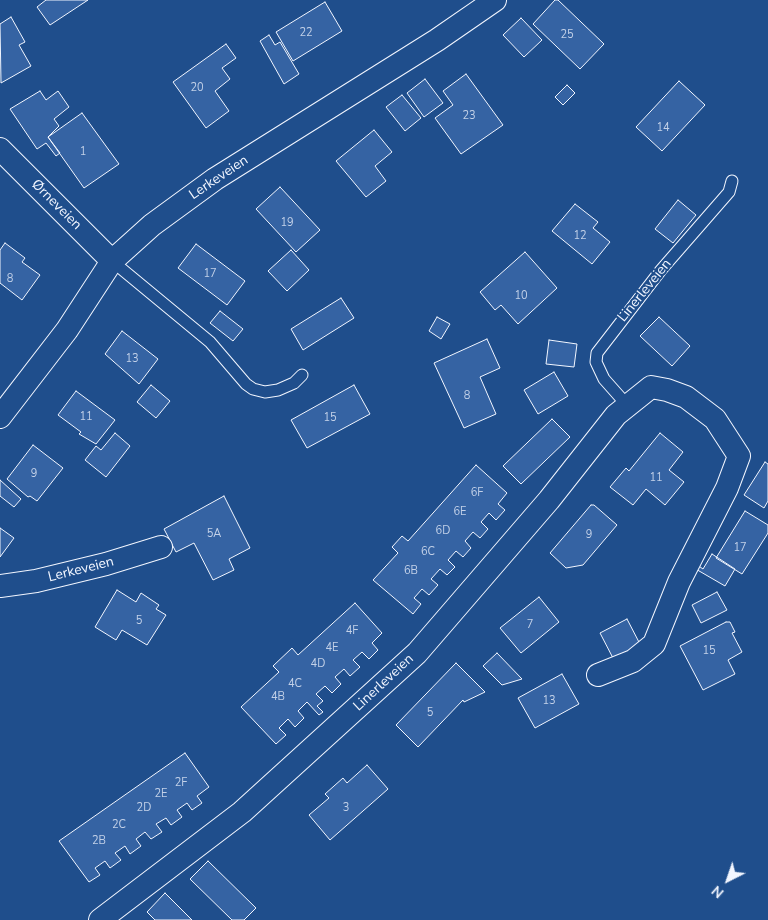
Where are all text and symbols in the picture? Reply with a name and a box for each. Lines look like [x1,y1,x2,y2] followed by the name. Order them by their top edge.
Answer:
[299,26,313,40] house number: 22
[560,28,574,42] house number: 25
[190,81,204,95] house number: 20
[462,109,476,123] house number: 23
[656,121,670,135] house number: 14
[80,145,86,159] house number: 1
[186,152,252,204] street label: Lerkeveien
[27,176,85,234] street label: Ørneveien
[280,216,294,230] house number: 19
[573,229,587,243] house number: 12
[615,256,675,326] street label: Linerleveien
[203,267,217,281] house number: 17
[7,272,13,286] house number: 8
[514,289,528,303] house number: 10
[125,352,139,366] house number: 13
[464,389,470,403] house number: 8
[79,410,93,424] house number: 11
[323,411,337,425] house number: 15
[31,467,37,481] house number: 9
[649,471,663,485] house number: 11
[471,486,483,500] house number: 6F
[453,505,467,519] house number: 6E
[436,524,450,538] house number: 6D
[207,527,221,541] house number: 5A
[586,528,592,542] house number: 9
[733,541,747,555] house number: 17
[421,545,435,559] house number: 6C
[46,554,116,586] street label: Lerkeveien
[404,564,418,578] house number: 6B
[136,614,142,628] house number: 5
[527,618,533,632] house number: 7
[346,624,358,638] house number: 4F
[325,641,339,655] house number: 4E
[702,644,716,658] house number: 15
[351,651,417,715] street label: Linerleveien
[311,657,325,671] house number: 4D
[288,677,302,691] house number: 4C
[271,690,285,704] house number: 4B
[542,694,556,708] house number: 13
[427,706,433,720] house number: 5
[175,776,187,790] house number: 2F
[154,787,168,801] house number: 2E
[137,801,151,815] house number: 2D
[343,801,349,815] house number: 3
[112,818,126,832] house number: 2C
[92,834,106,848] house number: 2B
[703,855,753,905] north arrow
[708,881,728,902] text: N

